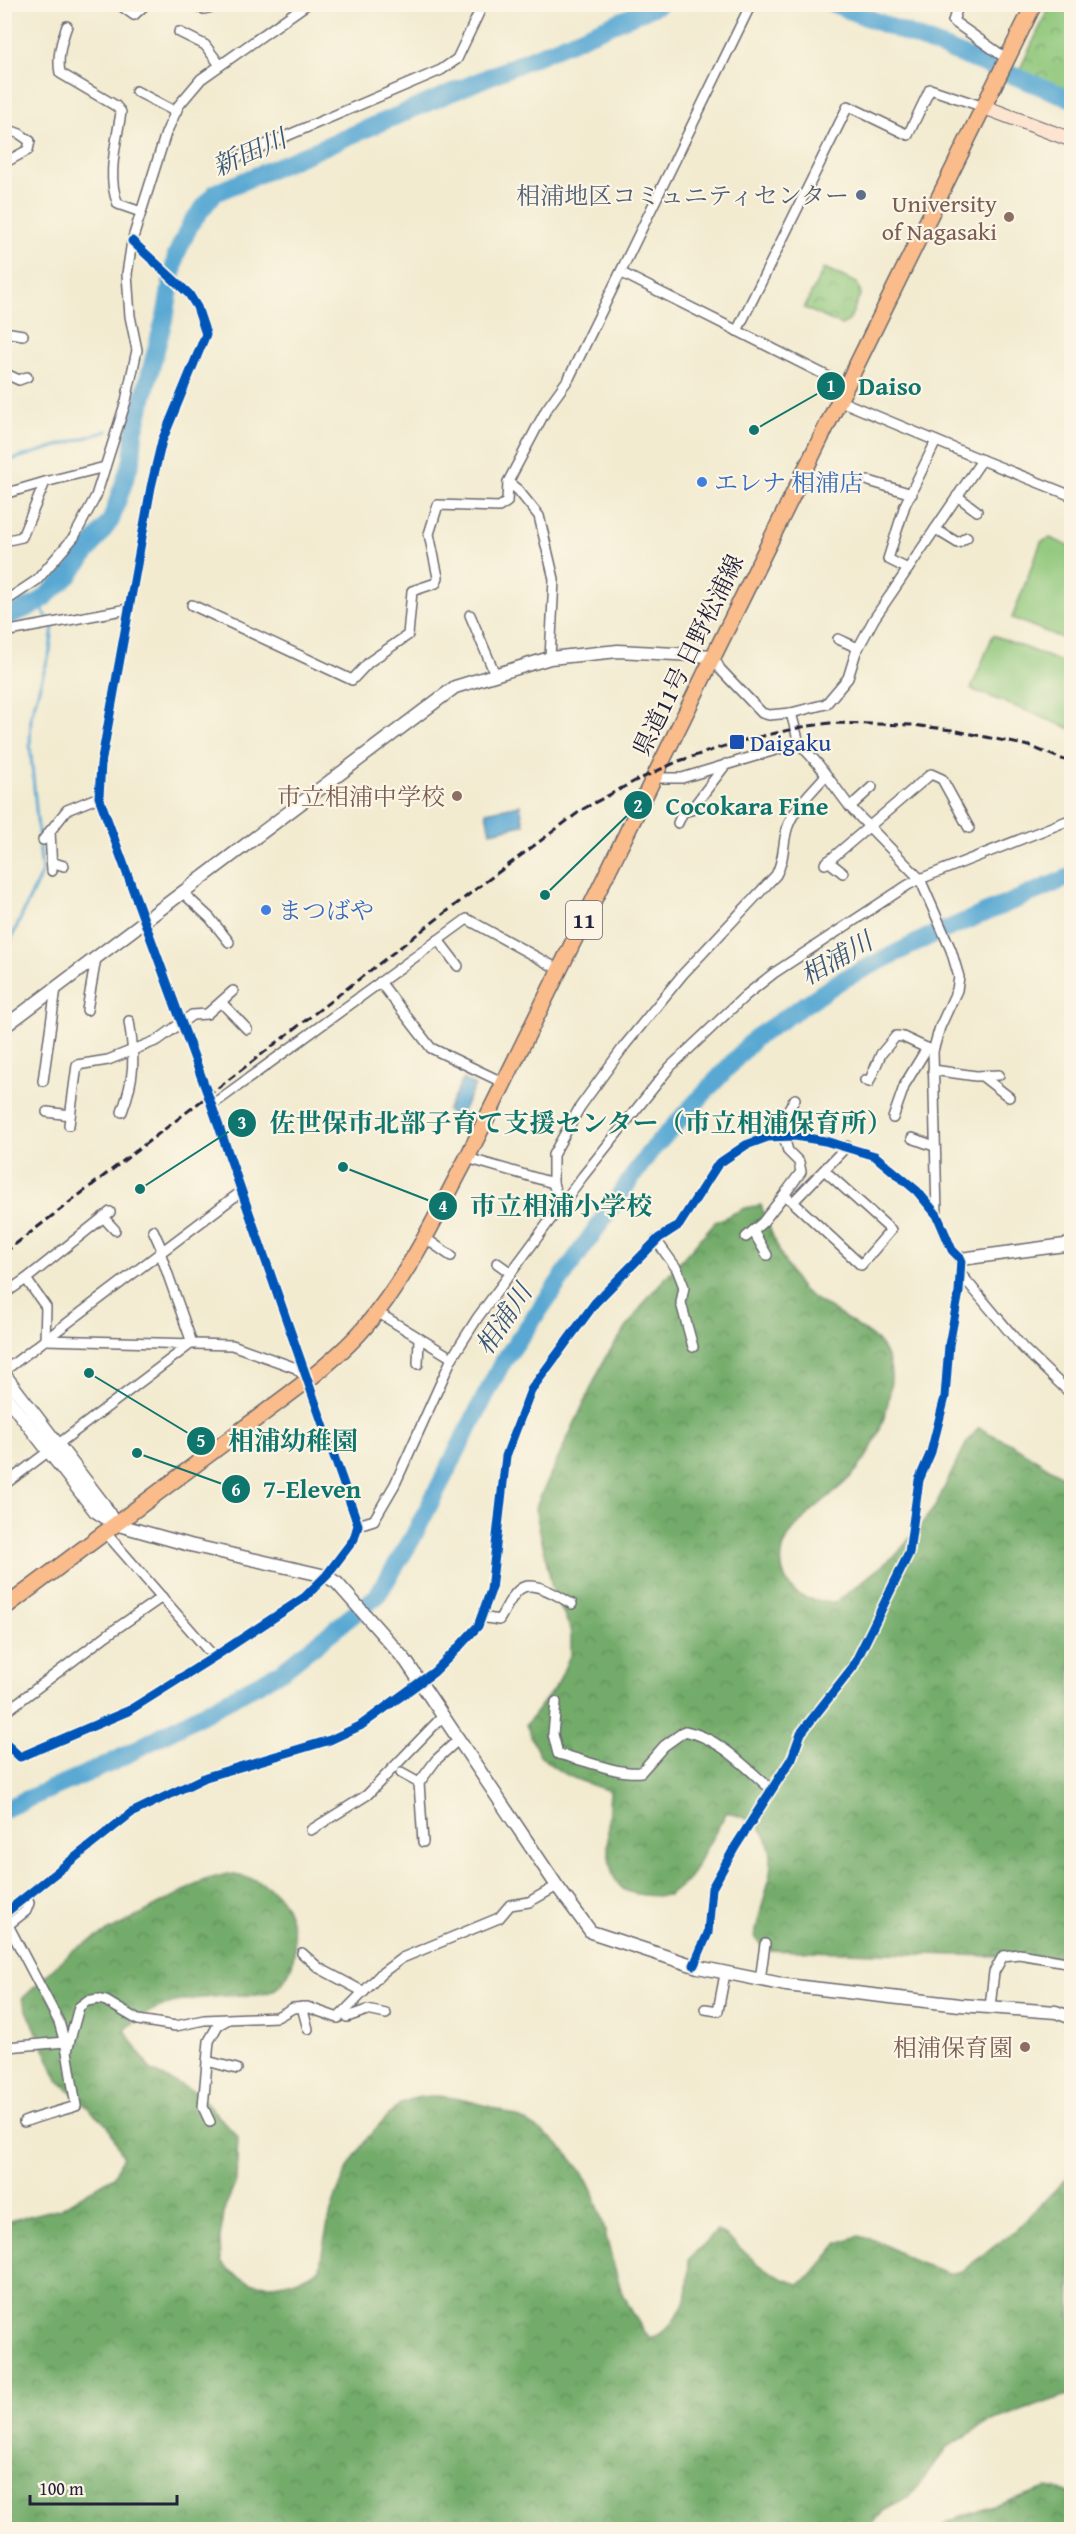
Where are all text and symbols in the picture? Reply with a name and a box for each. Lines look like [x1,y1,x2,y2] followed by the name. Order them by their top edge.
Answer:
[205,117,295,186] water label: 新田川
[516,178,849,213] place label: 相浦地区コミュニティセンター
[882,186,997,249] place label: University of Nagasaki
[854,188,868,202] marker: 相浦地区コミュニティセンター
[1002,210,1016,224] marker: University of Nagasaki
[816,364,933,408] callout: Daiso
[858,366,922,405] text: Daiso
[826,372,836,399] text: 1
[714,465,863,500] place label: エレナ 相浦店
[695,475,709,489] marker: エレナ 相浦店
[624,548,752,762] street label: 県道11号 日野松浦線
[750,725,831,760] place label: Daigaku
[728,733,746,751] marker: Daigaku
[277,779,445,814] place label: 市立相浦中学校
[623,783,840,827] callout: Cocokara Fine
[666,786,829,825] text: Cocokara Fine
[450,789,464,803] marker: 市立相浦中学校
[633,792,643,819] text: 2
[278,893,374,928] place label: まつばや
[566,901,602,939] road number: 11
[259,903,273,917] marker: まつばや
[792,920,882,994] water label: 相浦川
[227,1101,905,1145] callout: 佐世保市北部子育て支援センター（市立相浦保育所）
[270,1103,892,1142] text: 佐世保市北部子育て支援センター（市立相浦保育所）
[237,1109,247,1136] text: 3
[428,1184,664,1228] callout: 市立相浦小学校
[470,1186,652,1225] text: 市立相浦小学校
[438,1192,448,1219] text: 4
[465,1273,543,1362] water label: 相浦川
[186,1419,370,1463] callout: 相浦幼稚園
[228,1421,358,1460] text: 相浦幼稚園
[196,1427,206,1454] text: 5
[221,1467,374,1511] callout: 7-Eleven
[263,1469,362,1508] text: 7-Eleven
[231,1476,241,1503] text: 6
[893,2030,1013,2065] place label: 相浦保育園
[1018,2040,1032,2054] marker: 相浦保育園
[30,2468,177,2506] scale bar
[39,2475,84,2502] text: 100 m

